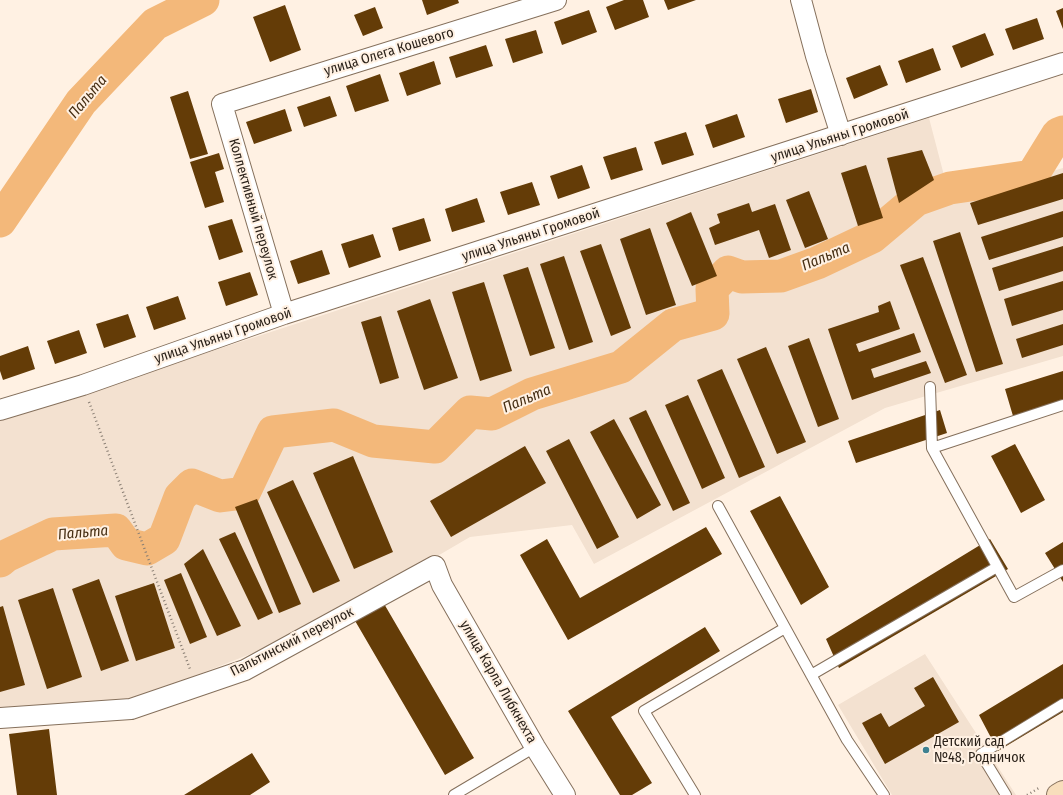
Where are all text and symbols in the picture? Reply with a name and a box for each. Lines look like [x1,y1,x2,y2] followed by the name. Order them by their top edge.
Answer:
[322,24,456,80] street label: улица Олега Кошевого
[65,72,111,122] water label: Пальта
[769,106,911,166] street label: улица Ульяны Громовой
[225,136,281,282] street label: Коллективный переулок
[460,205,602,265] street label: улица Ульяны Громовой
[799,239,853,275] water label: Пальта
[152,305,294,367] street label: улица Ульяны Громовой
[500,381,554,417] water label: Пальта
[57,522,109,544] water label: Пальта
[228,604,356,680] street label: Пальтинский переулок
[456,617,540,747] street label: улица Карла Либкнехта
[934,734,1025,766] place label: Детский сад №48, Родничок
[921,745,931,755] marker: Детский сад №48, Родничок

